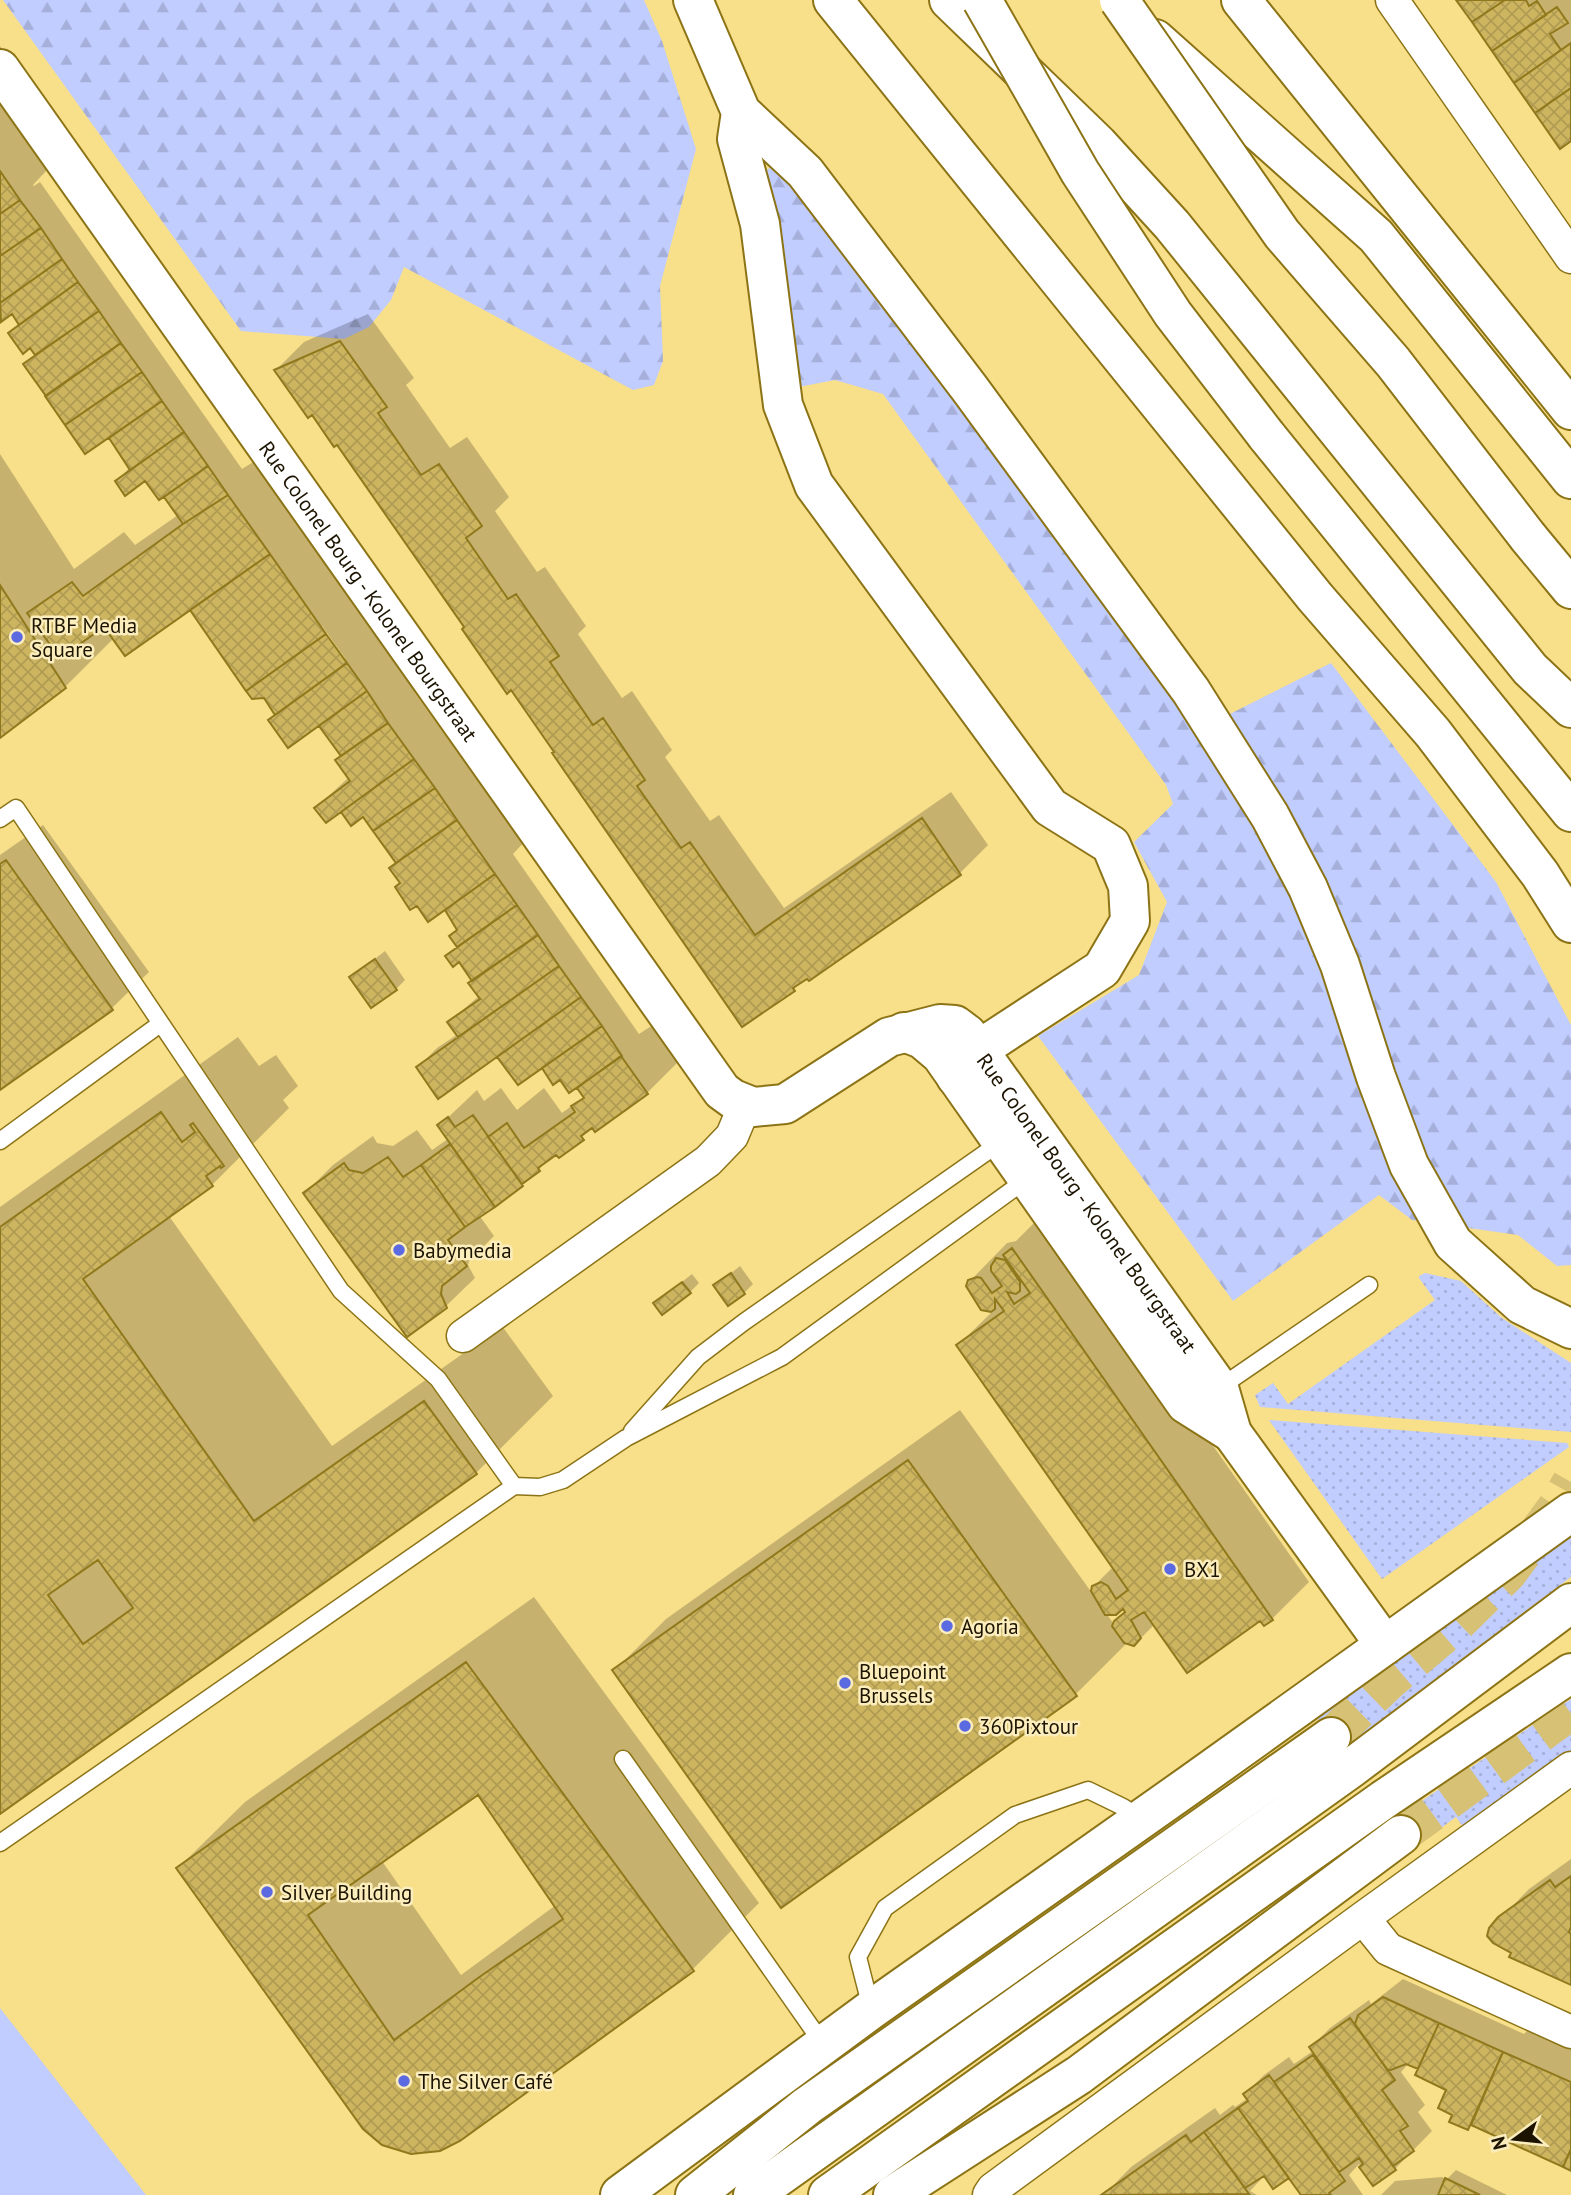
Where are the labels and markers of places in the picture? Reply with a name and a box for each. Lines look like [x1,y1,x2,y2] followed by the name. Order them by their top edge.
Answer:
[31,612,137,663] place label: RTBF Media Square
[9,629,25,645] marker: RTBF Media Square
[413,1237,512,1264] place label: Babymedia
[391,1242,407,1258] marker: Babymedia
[1184,1556,1221,1583] place label: BX1
[1162,1561,1178,1577] marker: BX1
[961,1613,1019,1640] place label: Agoria
[939,1618,955,1634] marker: Agoria
[859,1658,946,1709] place label: Bluepoint Brussels
[837,1675,853,1691] marker: Bluepoint Brussels
[979,1713,1078,1740] place label: 360Pixtour
[957,1718,973,1734] marker: 360Pixtour
[281,1879,412,1906] place label: Silver Building
[259,1884,275,1900] marker: Silver Building
[418,2068,553,2095] place label: The Silver Café
[396,2073,412,2089] marker: The Silver Café

